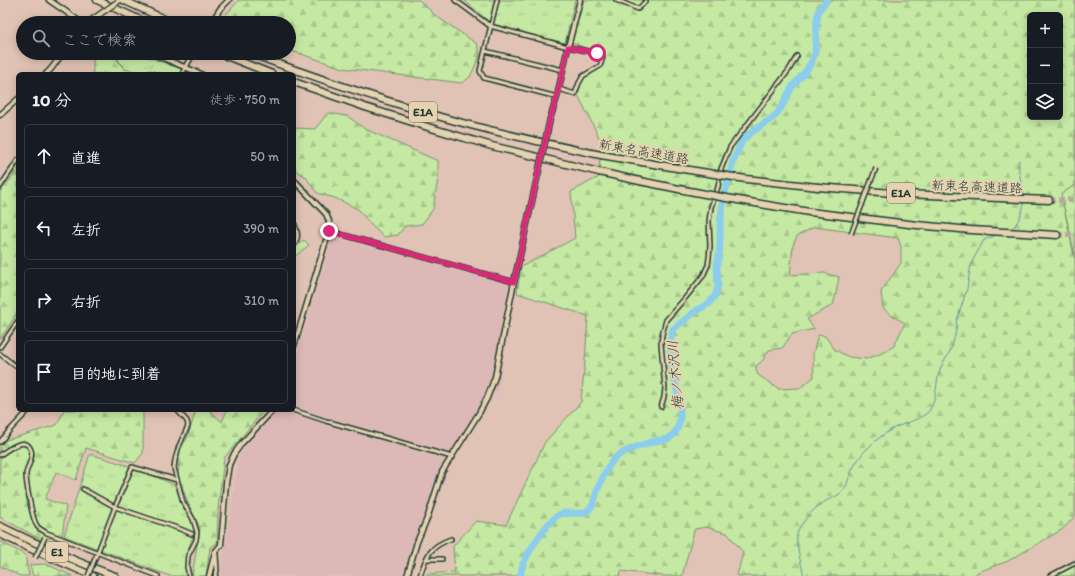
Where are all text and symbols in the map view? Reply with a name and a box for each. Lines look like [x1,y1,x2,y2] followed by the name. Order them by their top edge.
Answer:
[1027,12,1063,120] map controls
[1027,12,1063,48] button: +
[16,16,296,60] search box
[30,27,52,49] icon: search
[62,31,137,49] text: ここで検索
[588,44,606,62] route start
[1027,48,1063,84] button: −
[1027,84,1063,120] button: layers
[32,90,71,110] text: 10 分
[210,92,280,107] text: 徒歩 · 750 m
[409,102,437,122] road number: E1A
[598,136,690,167] street label: 新東名高速道路
[33,145,55,167] icon: ahead
[71,149,101,167] text: 直進
[250,149,279,164] text: 50 m
[931,177,1023,196] street label: 新東名高速道路
[887,183,915,203] road number: E1A
[33,217,55,239] icon: left
[71,221,101,239] text: 左折
[243,221,279,236] text: 390 m
[320,222,338,240] route end
[33,289,55,311] icon: right
[71,293,101,311] text: 右折
[244,293,279,308] text: 310 m
[664,339,687,411] water label: 梅ノ木沢川
[33,361,55,383] icon: arrive
[71,365,161,383] text: 目的地に到着
[46,542,68,562] road number: E1

